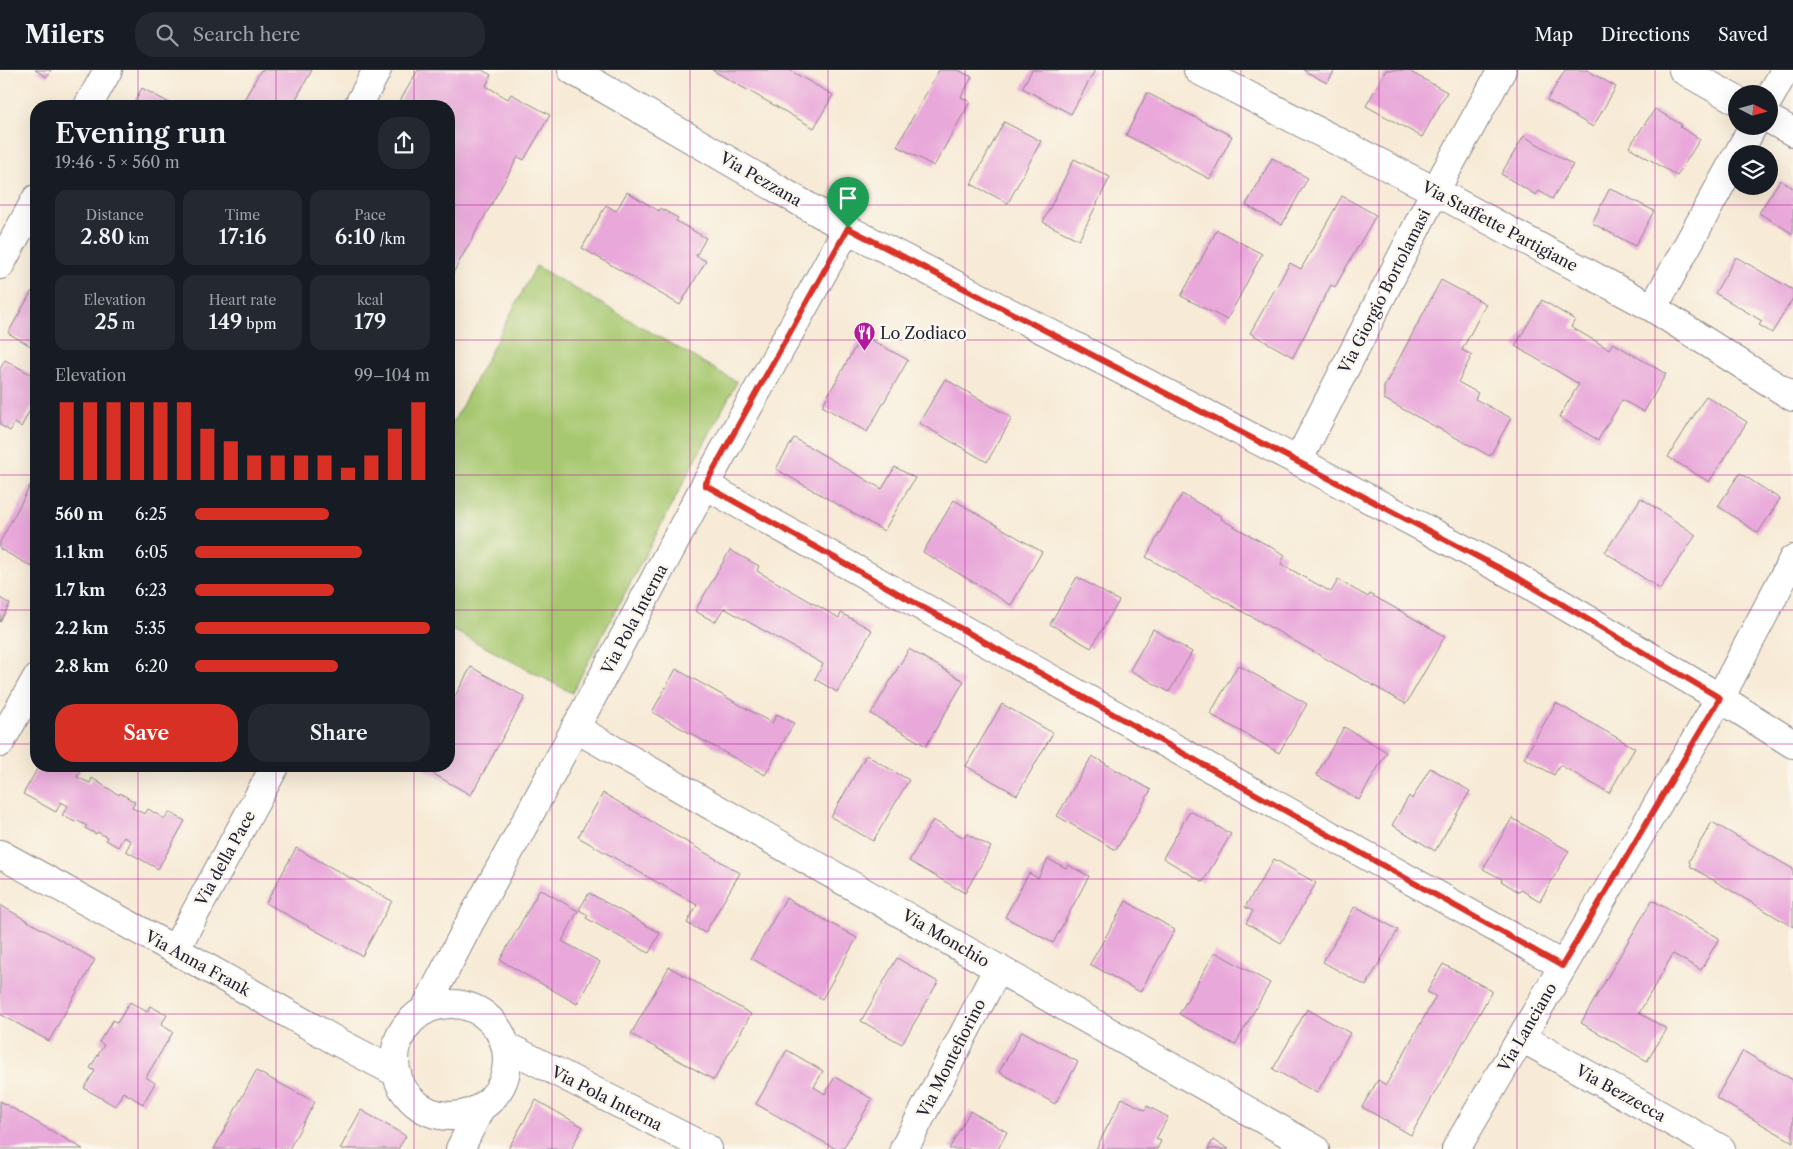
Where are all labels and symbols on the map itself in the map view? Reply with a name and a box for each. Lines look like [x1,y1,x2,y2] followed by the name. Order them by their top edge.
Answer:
[1728,85,1778,135] north arrow
[716,147,806,211] street label: Via Pezzana
[1418,176,1581,276] street label: Via Staffette Partigiane
[827,177,869,228] pin
[1333,205,1434,378] street label: Via Giorgio Bortolamasi
[852,321,876,352] restaurant icon: Lo Zodiaco
[880,323,967,343] place label: Lo Zodiaco
[596,560,672,678] street label: Via Pola Interna
[190,807,259,910] street label: Via della Pace
[898,904,993,971] street label: Via Monchio
[141,925,255,1001] street label: Via Anna Frank
[1493,979,1561,1076] street label: Via Lanciano
[912,995,990,1122] street label: Via Montefiorino
[1572,1060,1670,1126] street label: Via Bezzecca
[547,1061,666,1135] street label: Via Pola Interna

